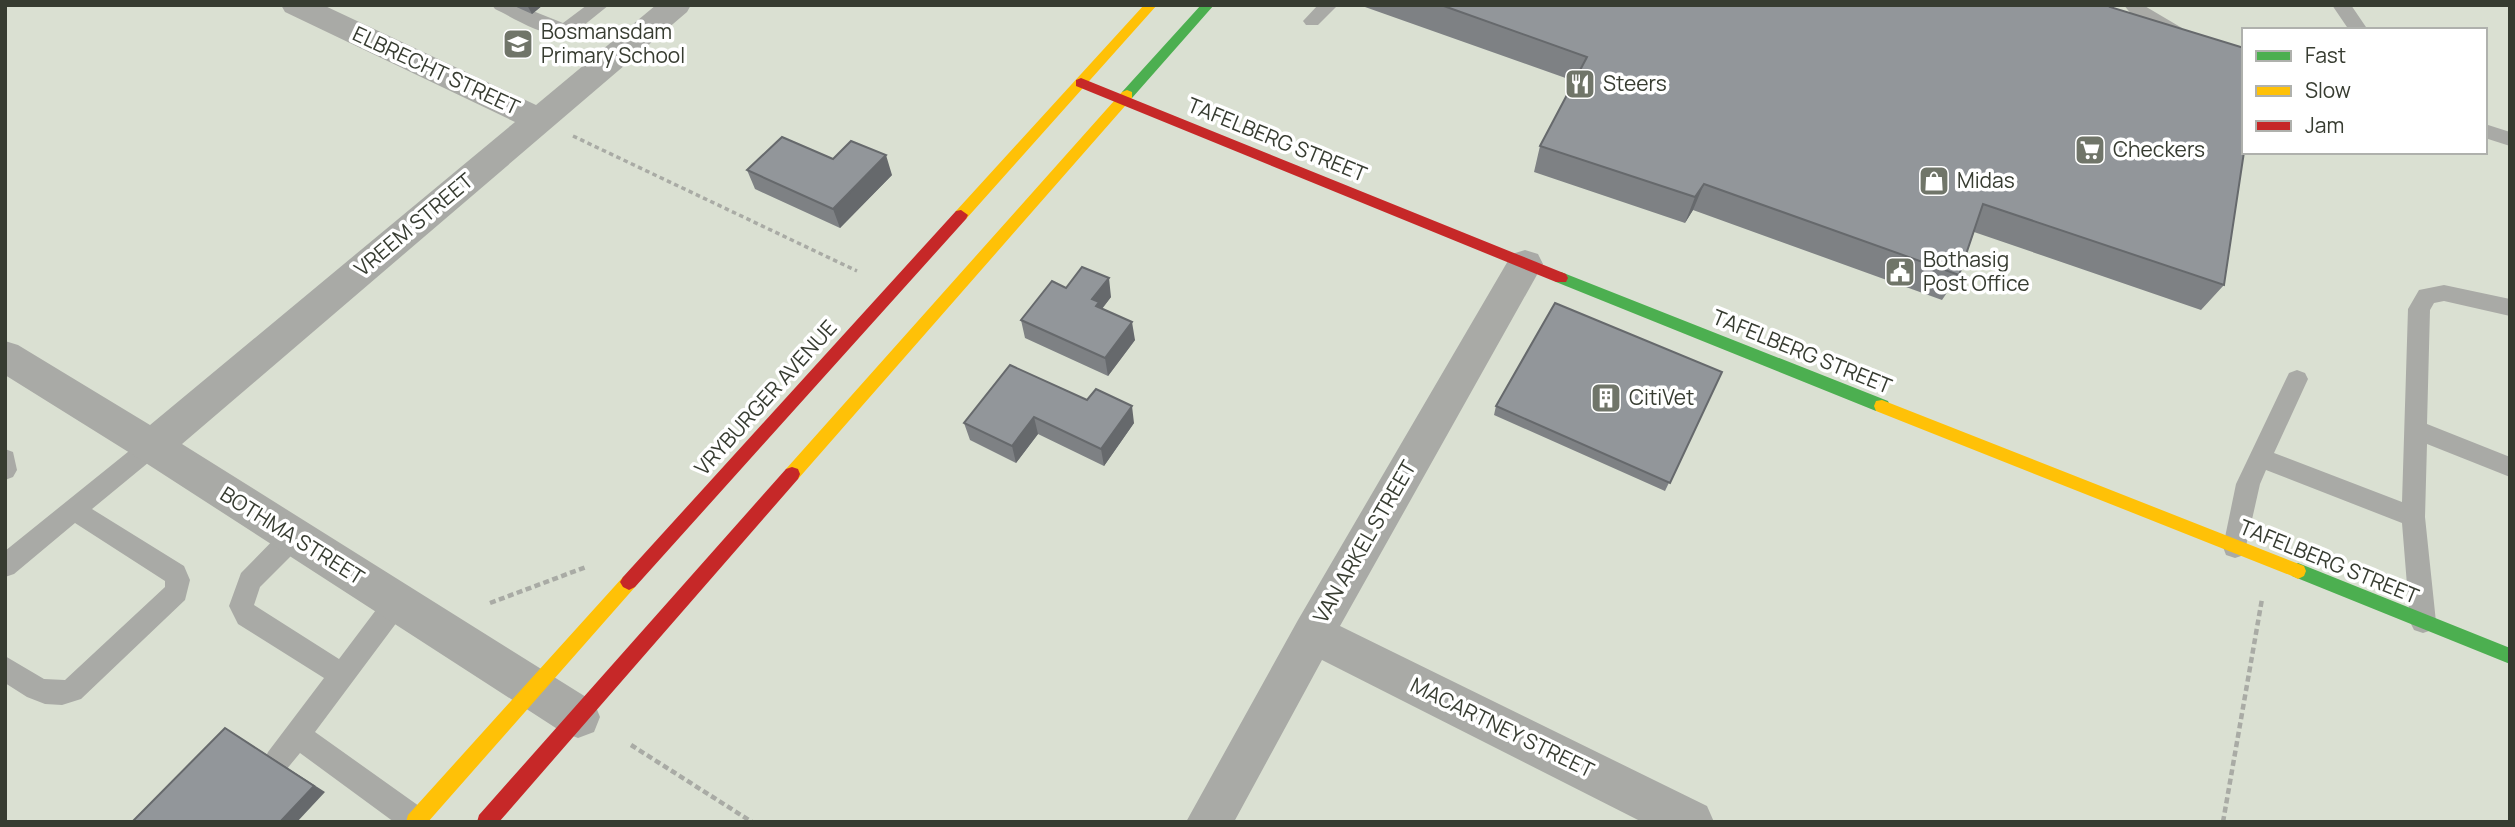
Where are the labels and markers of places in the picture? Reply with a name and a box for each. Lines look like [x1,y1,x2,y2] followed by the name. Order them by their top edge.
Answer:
[541,17,685,69] place label: Bosmansdam Primary School
[501,27,535,61] school or university icon: Bosmansdam Primary School
[1563,67,1597,101] restaurant icon: Steers
[1603,69,1667,97] place label: Steers
[2073,133,2107,167] supermarket icon: Checkers
[2113,135,2205,163] place label: Checkers
[1917,164,1951,198] shop icon: Midas
[1957,166,2015,194] place label: Midas
[1923,245,2029,297] place label: Bothasig Post Office
[1883,255,1917,289] public building icon: Bothasig Post Office
[1589,381,1623,415] building icon: CitiVet
[1629,383,1694,411] place label: CitiVet

